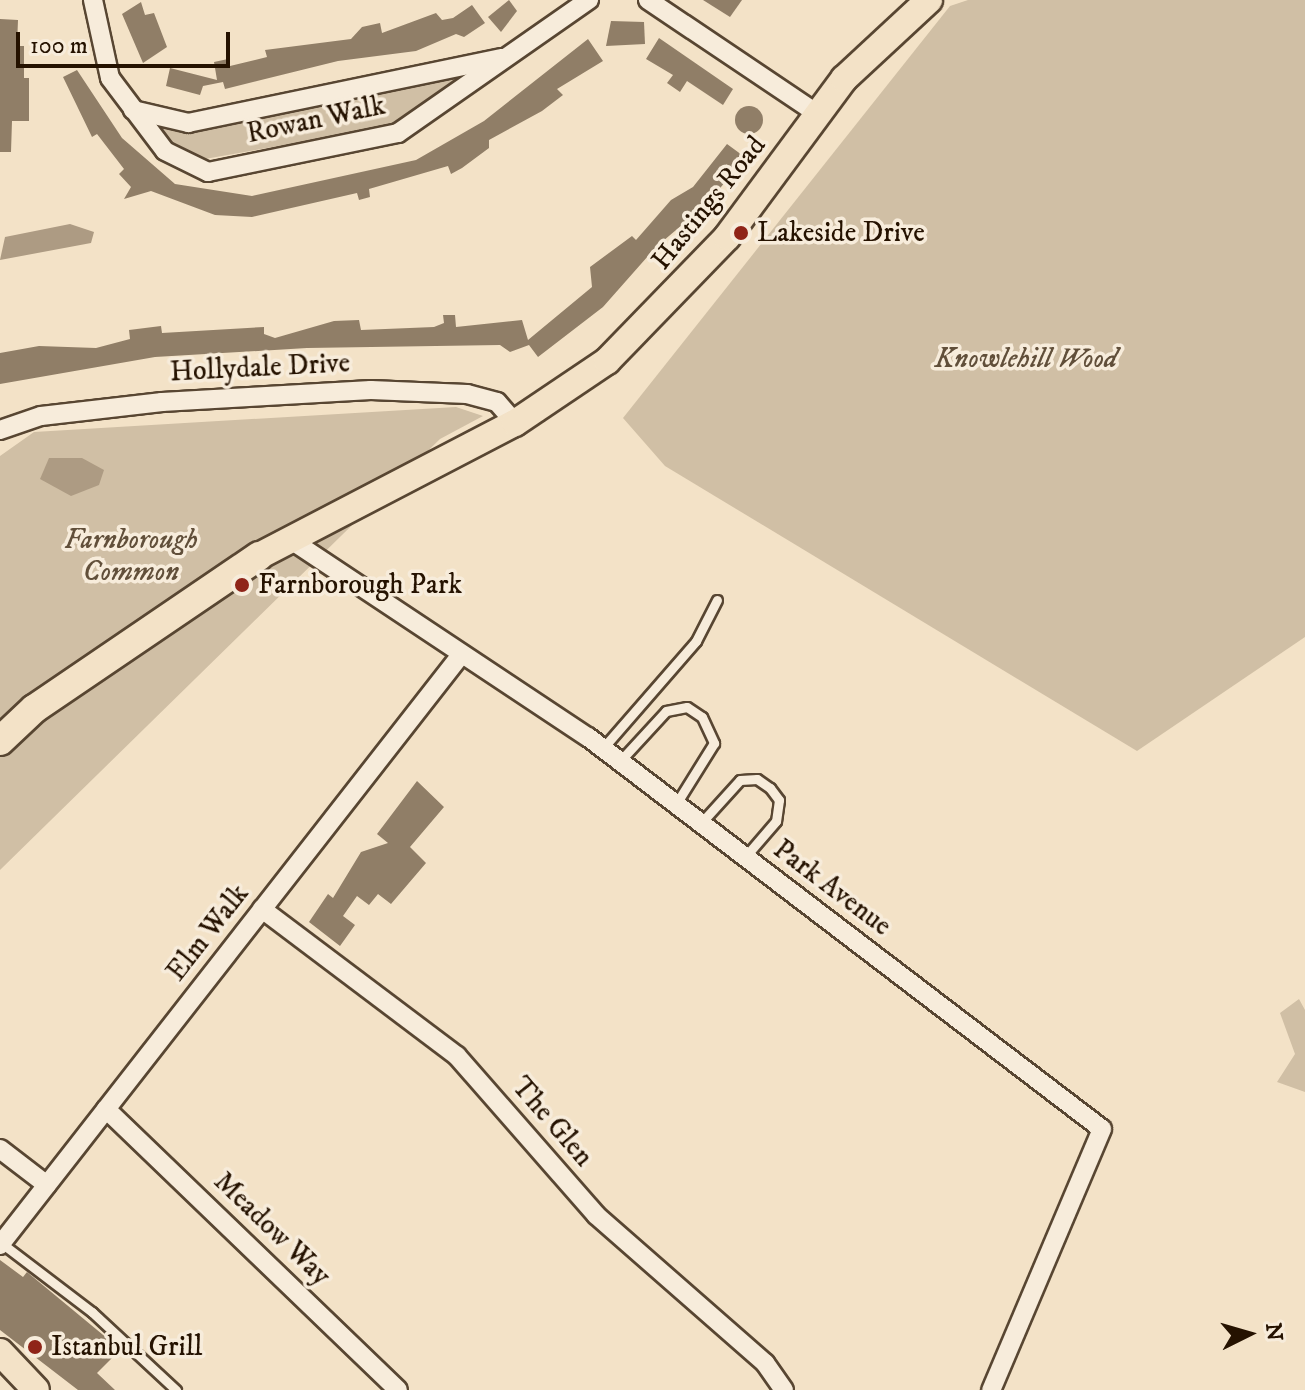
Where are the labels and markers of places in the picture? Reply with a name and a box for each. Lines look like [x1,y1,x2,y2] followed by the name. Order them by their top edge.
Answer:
[757,216,925,250] place label: Lakeside Drive
[732,224,750,242] marker: Lakeside Drive
[258,568,462,602] place label: Farnborough Park
[233,576,251,594] marker: Farnborough Park
[51,1330,202,1364] place label: Istanbul Grill
[26,1338,44,1356] marker: Istanbul Grill

